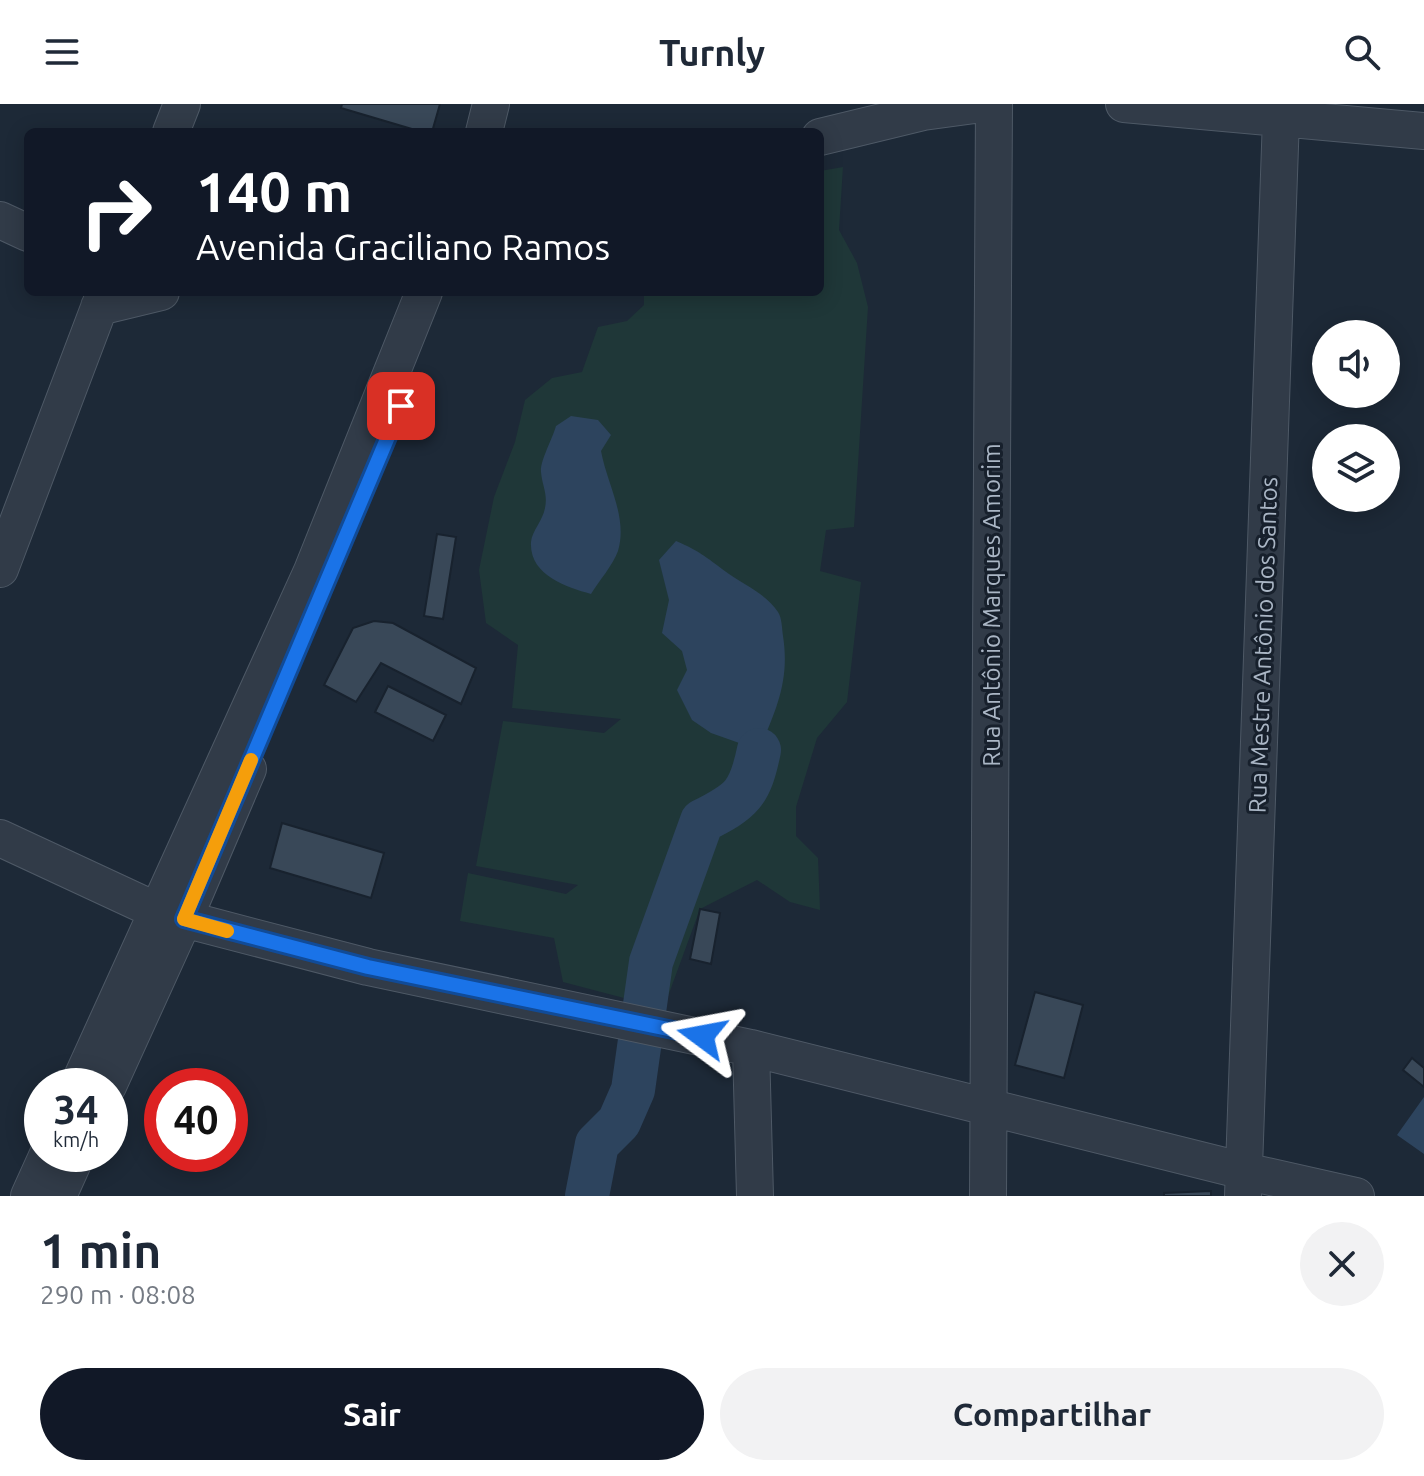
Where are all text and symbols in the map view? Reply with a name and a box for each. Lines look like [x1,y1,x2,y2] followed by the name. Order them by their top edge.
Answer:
[40,30,84,74] icon: menu
[1340,30,1384,74] icon: search
[659,32,765,73] text: Turnly
[64,160,168,264] icon: right
[196,160,352,223] text: 140 m
[196,226,610,267] text: Avenida Graciliano Ramos
[1312,320,1400,512] map controls
[1312,320,1400,408] button: sound
[367,372,435,440] pin
[379,384,423,428] icon: arrive
[1312,424,1400,512] button: layers
[978,443,1005,767] street label: Rua Antônio Marques Amorim
[1244,476,1282,814] street label: Rua Mestre Antônio dos Santos
[660,994,744,1078] position arrow
[144,1068,248,1172] speed limit sign: 40
[53,1087,99,1132] text: 34
[53,1128,99,1151] text: km/h
[1300,1222,1384,1306] button: close
[40,1223,161,1277] text: 1 min
[40,1280,196,1309] text: 290 m · 08:08
[40,1368,704,1460] button: Sair
[720,1368,1384,1460] button: Compartilhar

